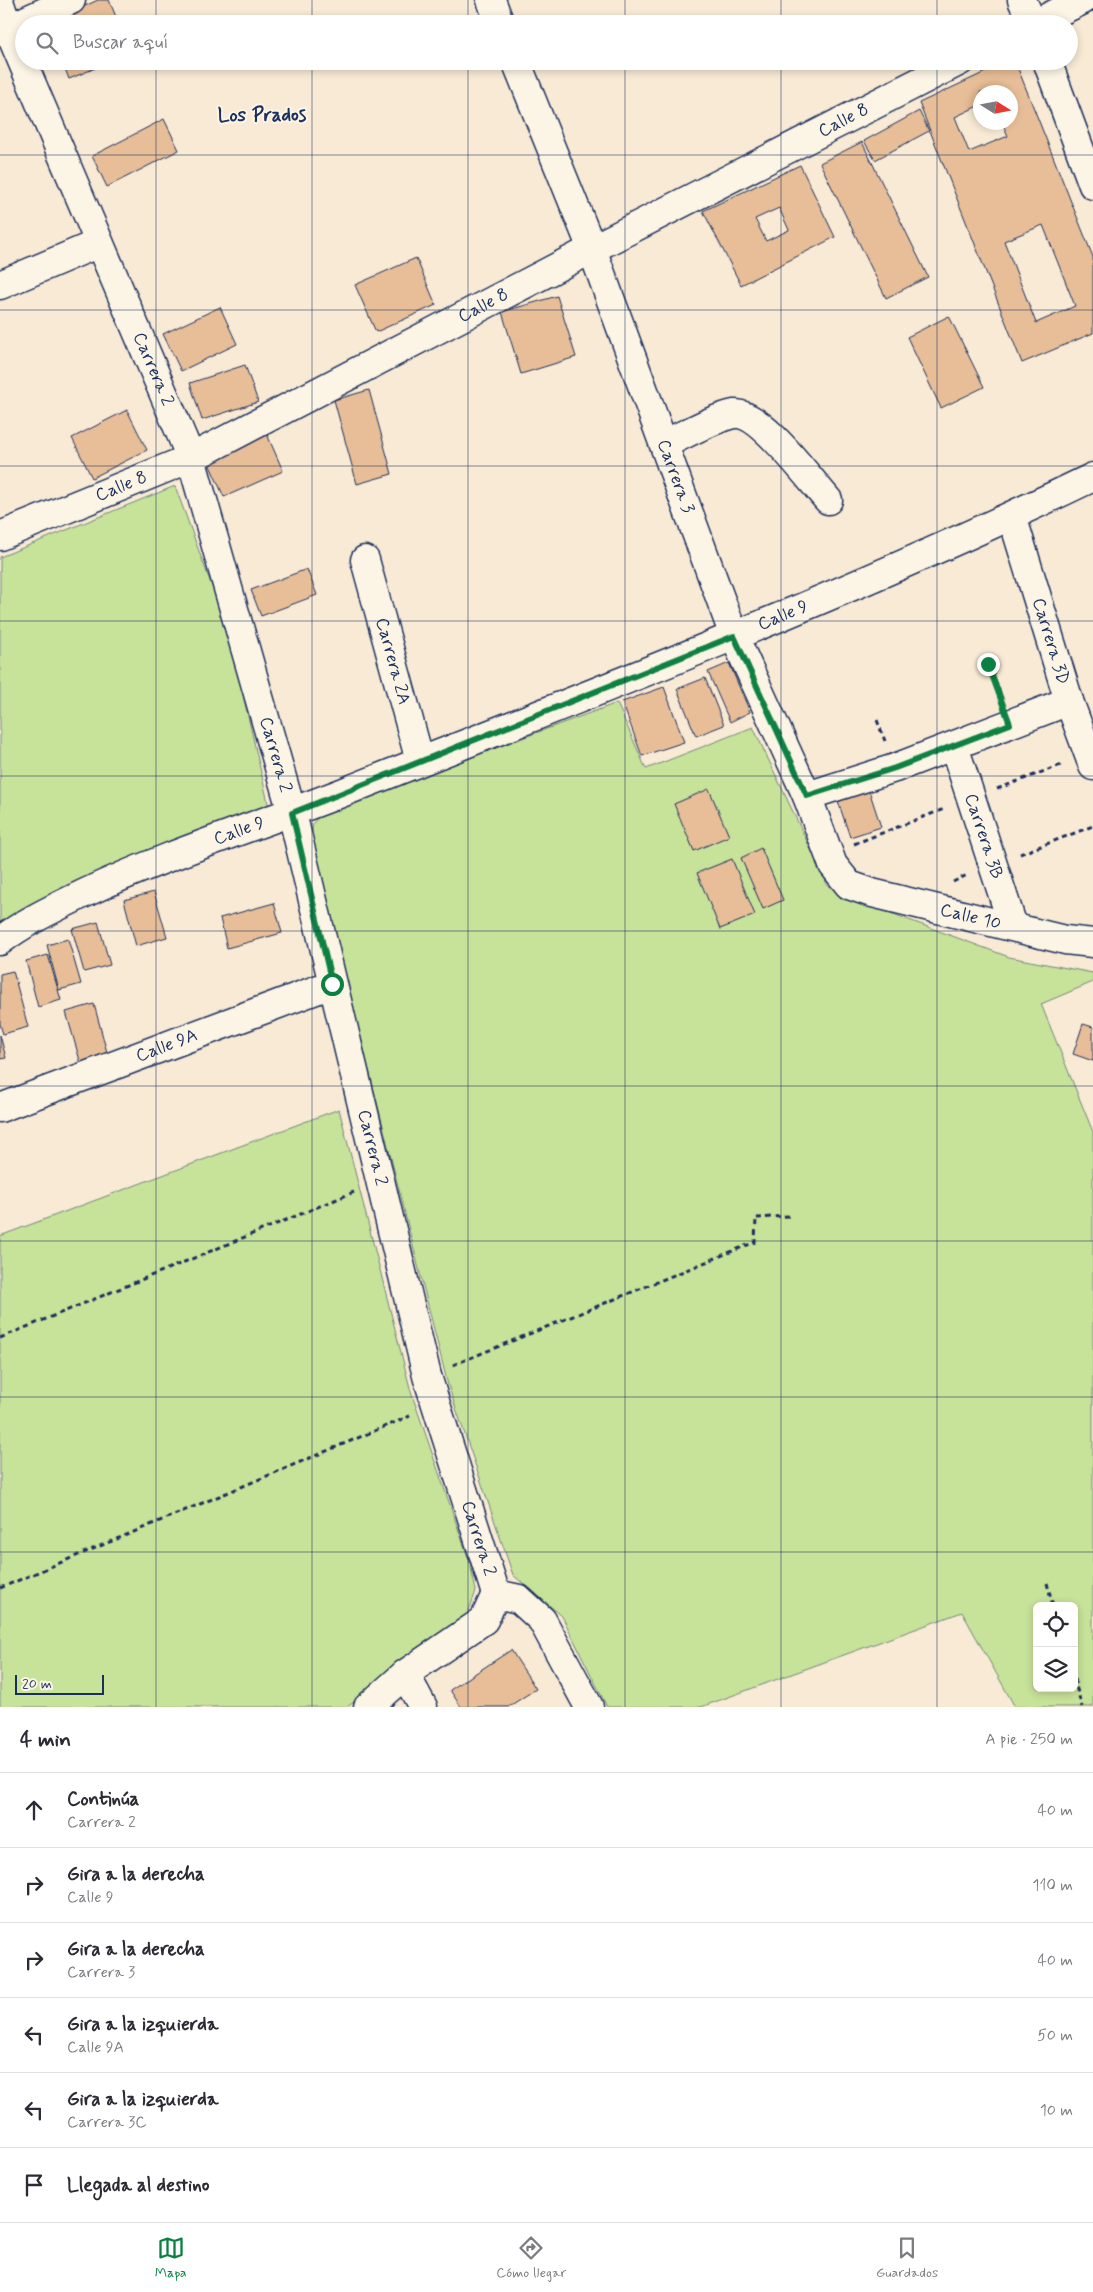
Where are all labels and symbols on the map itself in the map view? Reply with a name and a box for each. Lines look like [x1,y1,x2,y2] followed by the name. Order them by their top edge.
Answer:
[973,85,1018,130] north arrow
[814,98,873,143] street label: Calle 8
[218,103,307,128] district label: Los Prados
[454,283,513,329] street label: Calle 8
[127,329,179,410] street label: Carrera 2
[651,436,700,517] street label: Carrera 3
[92,465,151,508] street label: Calle 8
[754,594,812,637] street label: Calle 9
[1026,595,1075,687] street label: Carrera 3D
[369,615,416,708] street label: Carrera 2A
[977,653,1000,676] route end
[253,714,298,795] street label: Carrera 2
[958,791,1009,882] street label: Carrera 3B
[210,811,268,851] street label: Calle 9
[938,898,1003,936] street label: Calle 10
[321,973,344,996] route start
[132,1023,201,1068] street label: Calle 9A
[352,1107,393,1189] street label: Carrera 2
[455,1498,502,1579] street label: Carrera 2
[15,1672,104,1695] scale bar

